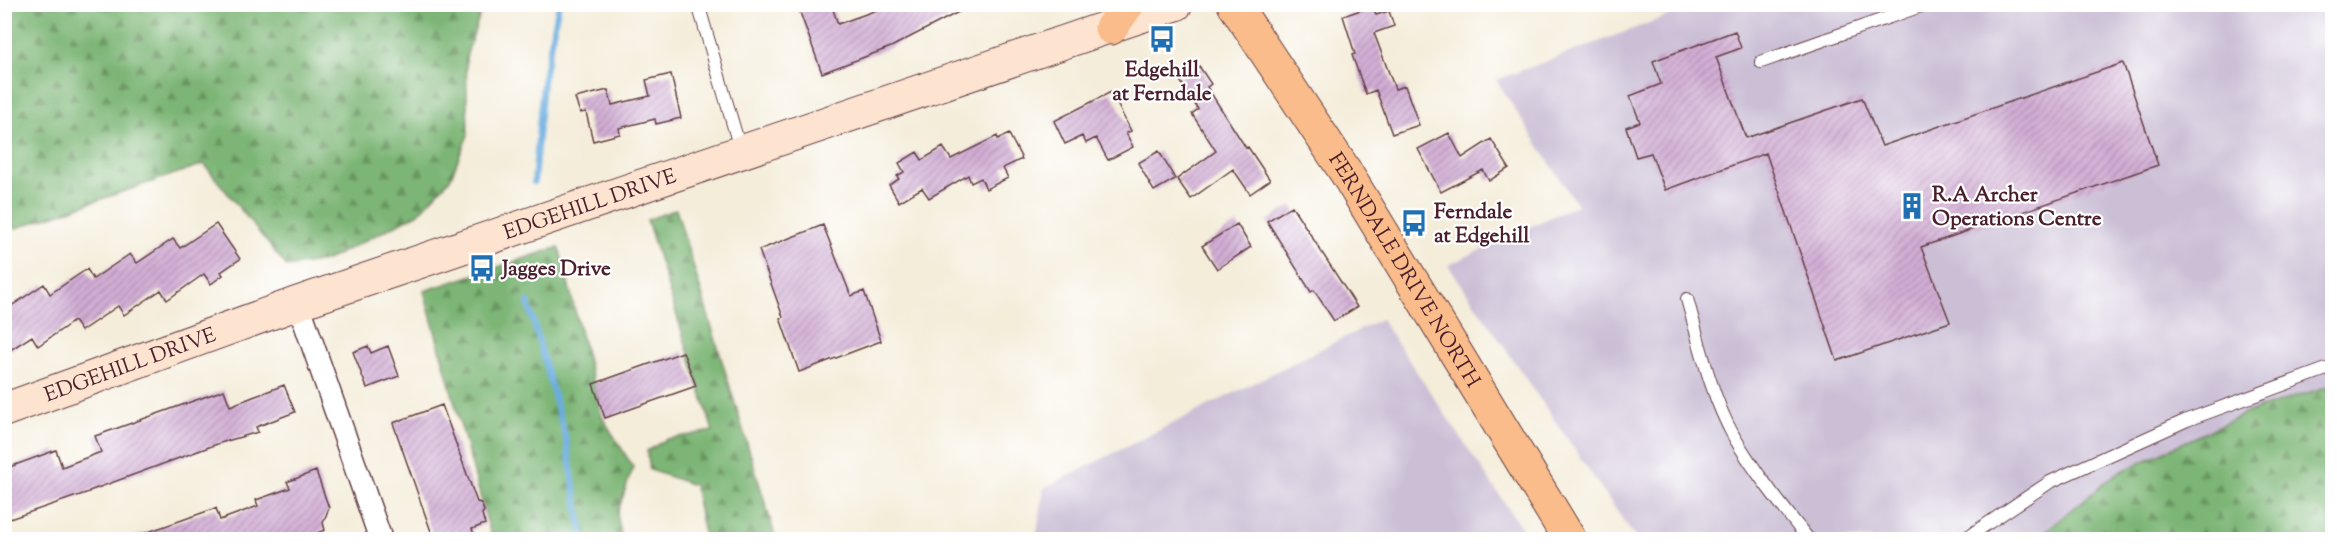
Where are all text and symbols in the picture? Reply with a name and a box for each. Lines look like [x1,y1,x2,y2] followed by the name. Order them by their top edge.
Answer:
[1147,24,1177,54] bus stop icon: Edgehill at Ferndale
[1112,56,1212,110] place label: Edgehill at Ferndale
[1320,147,1487,394] street label: FERNDALE DRIVE NORTH
[500,162,681,249] street label: EDGEHILL DRIVE
[1932,181,2102,235] place label: R.A Archer Operations Centre
[1897,191,1927,221] building icon: R.A Archer Operations Centre
[1434,198,1529,252] place label: Ferndale at Edgehill
[1399,208,1429,238] bus stop icon: Ferndale at Edgehill
[467,253,497,283] bus stop icon: Jagges Drive
[500,255,611,285] place label: Jagges Drive
[41,321,221,411] street label: EDGEHILL DRIVE

